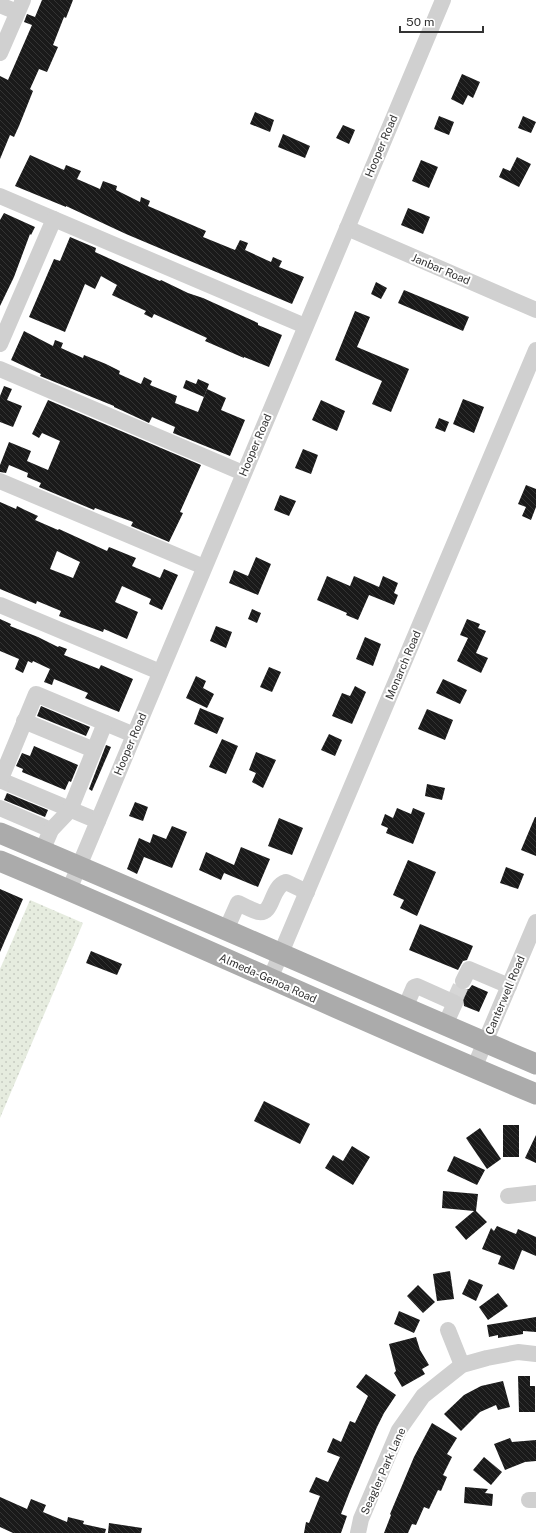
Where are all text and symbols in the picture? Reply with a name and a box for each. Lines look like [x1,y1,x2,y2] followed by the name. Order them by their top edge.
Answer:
[400,8,483,34] scale bar
[406,15,434,29] text: 50 m
[362,113,400,179] street label: Hooper Road
[410,251,472,287] street label: Janbar Road
[236,412,274,478] street label: Hooper Road
[383,629,423,701] street label: Monarch Road
[111,711,149,777] street label: Hooper Road
[217,951,319,1005] street label: Almeda-Genoa Road
[483,954,527,1036] street label: Canterwell Road
[358,1426,408,1516] street label: Seagler Park Lane

